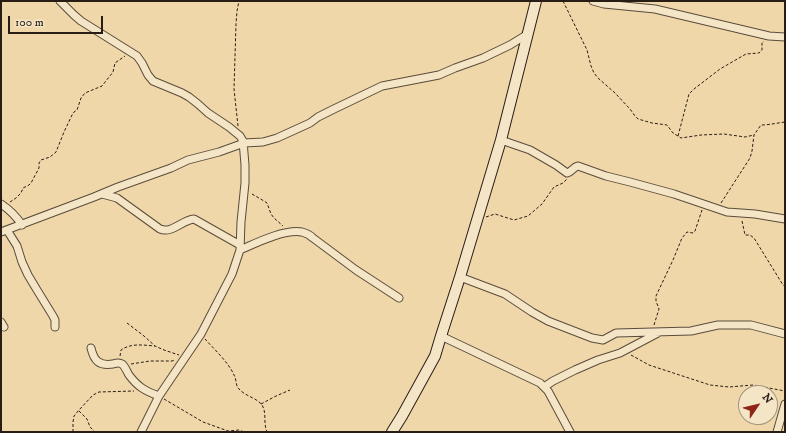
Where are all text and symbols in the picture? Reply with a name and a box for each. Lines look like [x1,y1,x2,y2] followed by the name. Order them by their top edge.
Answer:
[10,8,105,34] scale bar
[15,15,44,30] text: 100 m
[738,385,778,425] north arrow
[759,391,775,406] text: N

